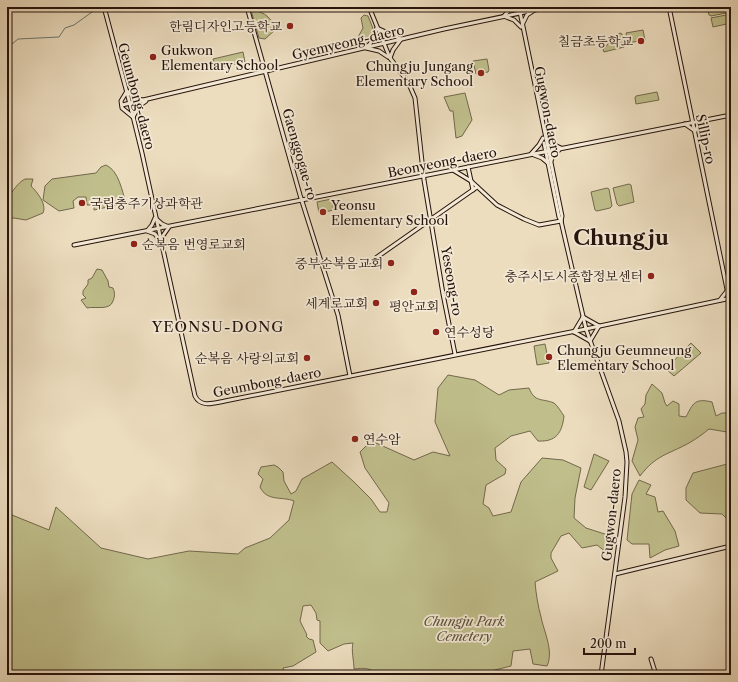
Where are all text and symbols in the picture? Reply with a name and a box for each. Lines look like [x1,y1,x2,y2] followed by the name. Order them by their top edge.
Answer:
[169,18,282,34] place label: 한림디자인고등학교
[285,21,295,31] marker: 한림디자인고등학교
[290,21,406,63] street label: Gyemyeong-daero
[558,33,633,49] place label: 칠금초등학교
[636,36,646,46] marker: 칠금초등학교
[115,41,159,151] street label: Geumbong-daero
[161,42,279,73] place label: Gukwon Elementary School
[148,52,158,62] marker: Gukwon Elementary School
[356,58,473,89] place label: Chungju Jungang Elementary School
[531,65,565,159] street label: Gugwon-daero
[476,68,486,78] marker: Chungju Jungang Elementary School
[279,106,321,202] street label: Gaenggogae-ro
[693,113,719,165] street label: Sillip-ro
[386,144,498,180] street label: Beonyeong-daero
[90,195,203,211] place label: 국립충주기상과학관
[330,197,449,228] place label: Yeonsu Elementary School
[77,198,87,208] marker: 국립충주기상과학관
[318,207,328,217] marker: Yeonsu Elementary School
[573,225,669,250] district label: Chungju
[142,236,246,252] place label: 순복음 번영로교회
[129,239,139,249] marker: 순복음 번영로교회
[438,244,466,317] street label: Yeseong-ro
[295,255,383,271] place label: 중부순복음교회
[386,258,396,268] marker: 중부순복음교회
[505,268,643,284] place label: 충주시도시종합정보센터
[646,271,656,281] marker: 충주시도시종합정보센터
[409,287,419,297] marker: 평안교회
[305,295,368,311] place label: 세계로교회
[371,298,381,308] marker: 세계로교회
[389,298,439,314] place label: 평안교회
[151,317,284,336] district label: YEONSU-DONG
[444,324,495,340] place label: 연수성당
[431,327,441,337] marker: 연수성당
[557,342,691,373] place label: Chungju Geumneung Elementary School
[195,350,299,366] place label: 순복음 사랑의교회
[544,352,554,362] marker: Chungju Geumneung Elementary School
[302,353,312,363] marker: 순복음 사랑의교회
[212,364,323,400] street label: Geumbong-daero
[363,431,401,447] place label: 연수암
[350,434,360,444] marker: 연수암
[598,468,624,562] street label: Gugwon-daero
[423,613,505,644] park label: Chungju Park Cemetery
[584,630,635,656] scale bar
[590,636,627,651] text: 200 m

